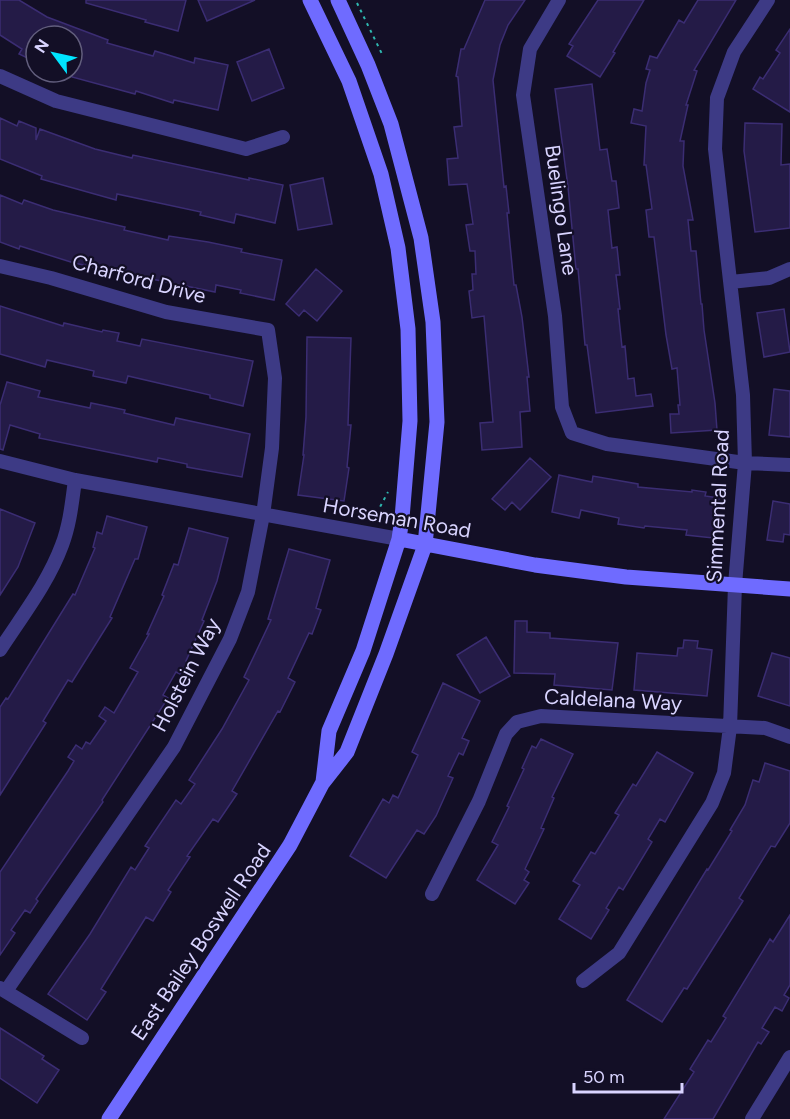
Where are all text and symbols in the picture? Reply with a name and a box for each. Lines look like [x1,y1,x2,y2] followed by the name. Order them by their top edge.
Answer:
[24,24,84,84] north arrow
[31,36,53,56] text: N
[540,143,583,277] street label: Buelingo Lane
[69,249,209,308] street label: Charford Drive
[701,429,734,583] street label: Simmental Road
[321,492,473,543] street label: Horseman Road
[146,614,225,736] street label: Holstein Way
[543,683,683,716] street label: Caldelana Way
[125,839,276,1045] street label: East Bailey Boswell Road
[574,1056,682,1094] scale bar
[583,1066,625,1088] text: 50 m

